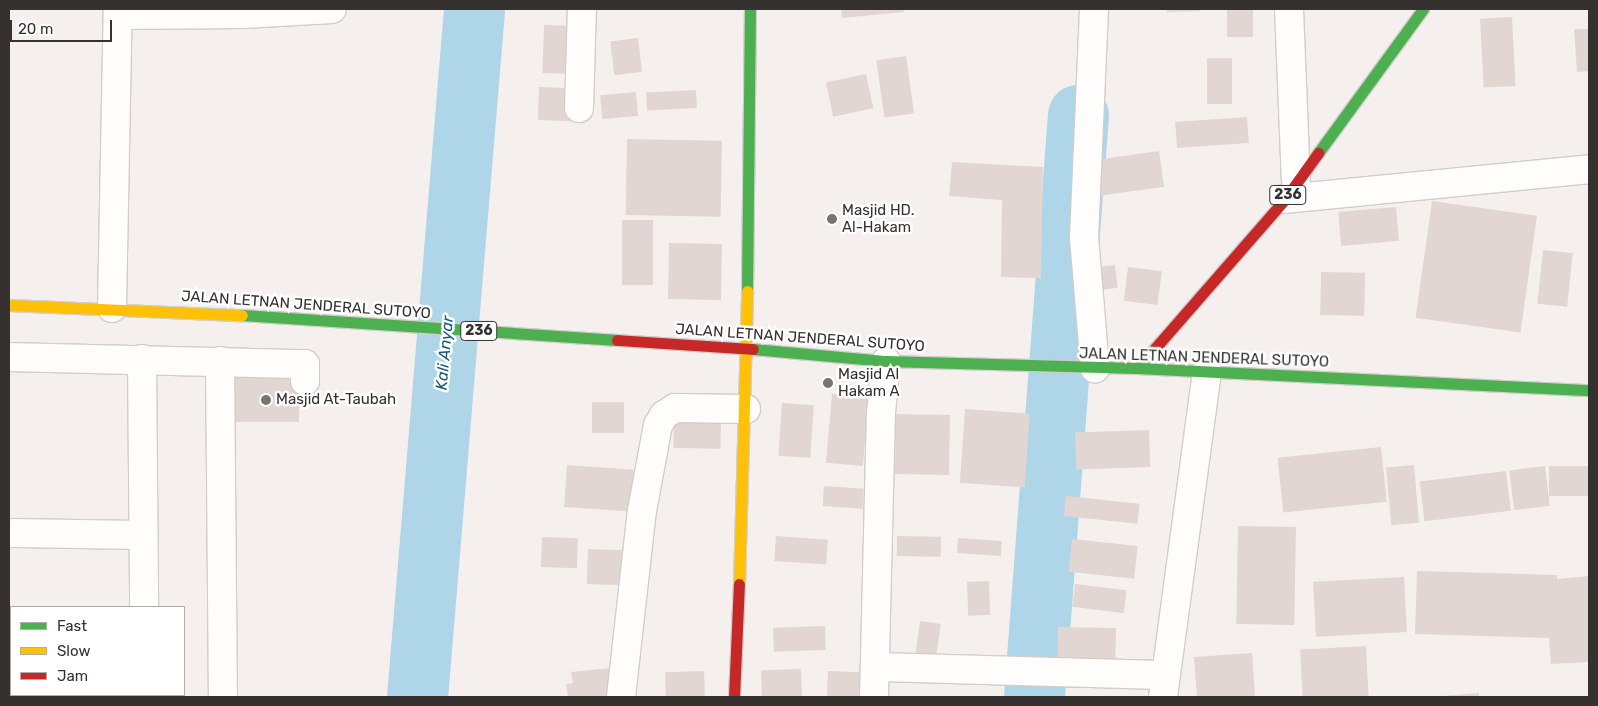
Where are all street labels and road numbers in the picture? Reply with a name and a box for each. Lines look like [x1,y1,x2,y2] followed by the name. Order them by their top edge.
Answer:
[1269,184,1307,206] road number: 236
[180,287,432,323] street label: JALAN LETNAN JENDERAL SUTOYO
[460,320,498,342] road number: 236
[674,320,926,356] street label: JALAN LETNAN JENDERAL SUTOYO
[1078,345,1330,371] street label: JALAN LETNAN JENDERAL SUTOYO

